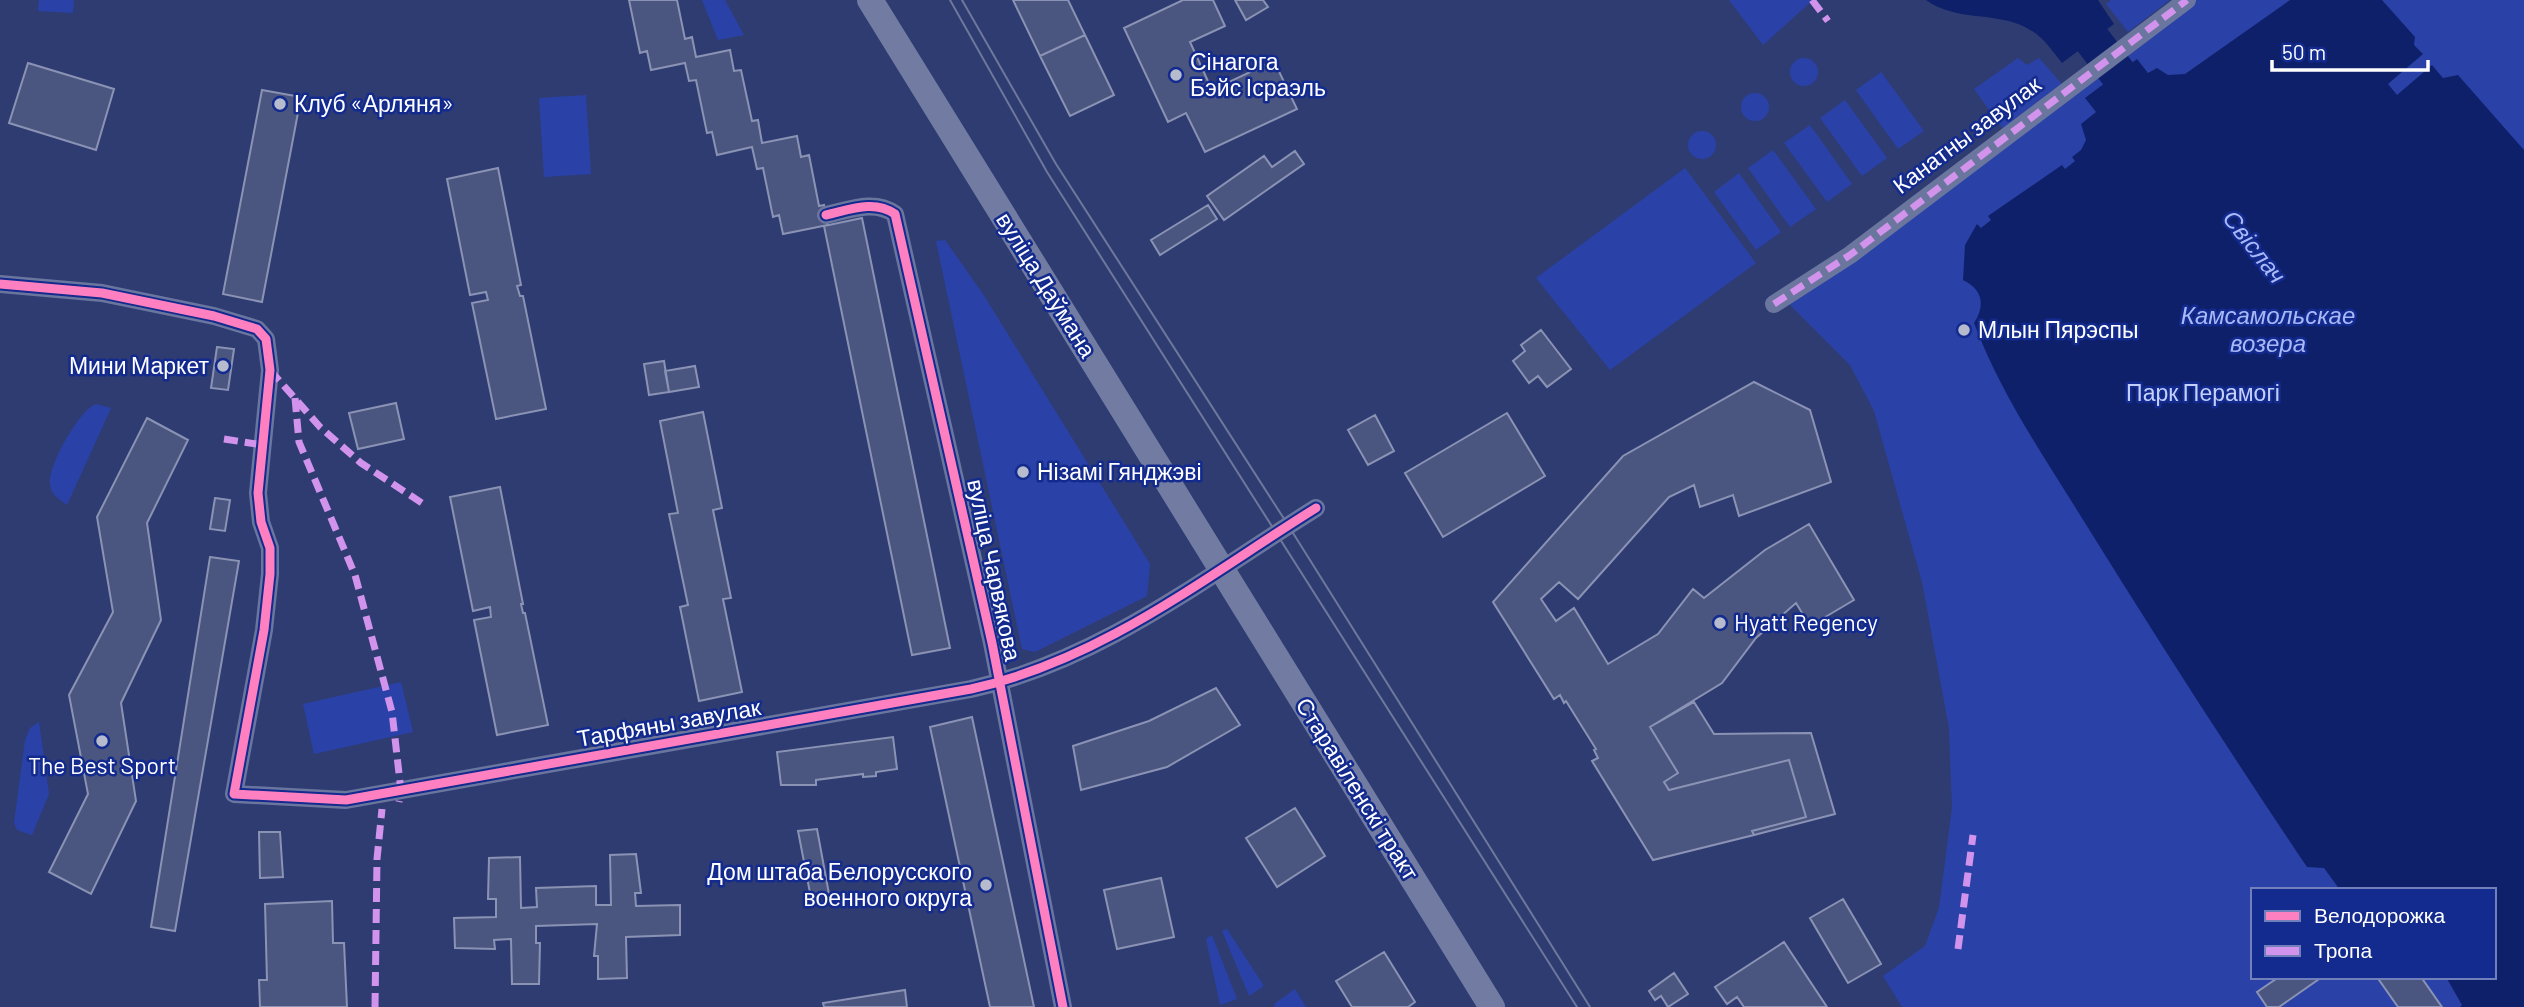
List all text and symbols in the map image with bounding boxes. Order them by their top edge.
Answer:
scale bar [2272,28,2428,72]
text: 50 m [2282,39,2326,64]
place label: Сінагога Бэйс Ісраэль [1190,47,1326,101]
marker: Сінагога Бэйс Ісраэль [1168,67,1184,83]
street label: Канатны завулак [1887,69,2047,199]
place label: Клуб «Арляня» [294,89,454,117]
marker: Клуб «Арляня» [272,96,288,112]
water label: Свіслач [2218,204,2293,288]
street label: вуліца Даўмана [991,207,1103,362]
water label: Камсамольскае возера [2181,300,2355,357]
place label: Млын Пярэспы [1978,315,2138,343]
marker: Млын Пярэспы [1956,322,1972,338]
place label: Мини Маркет [69,351,209,379]
marker: Мини Маркет [215,358,231,374]
park label: Парк Перамогі [2126,378,2280,406]
place label: Нізамі Гянджэві [1037,457,1202,485]
marker: Нізамі Гянджэві [1015,464,1031,480]
street label: вуліца Чарвякова [962,476,1028,663]
place label: Hyatt Regency [1734,608,1878,636]
marker: Hyatt Regency [1712,615,1728,631]
street label: Тарфяны завулак [575,692,764,752]
street label: Старавіленскі тракт [1290,692,1426,885]
marker: The Best Sport [94,733,110,749]
place label: The Best Sport [28,751,176,779]
place label: Дом штаба Белорусского военного округа [707,857,972,911]
marker: Дом штаба Белорусского военного округа [978,877,994,893]
legend [2251,888,2496,979]
text: Велодорожка [2314,902,2445,927]
text: Тропа [2314,937,2372,962]

